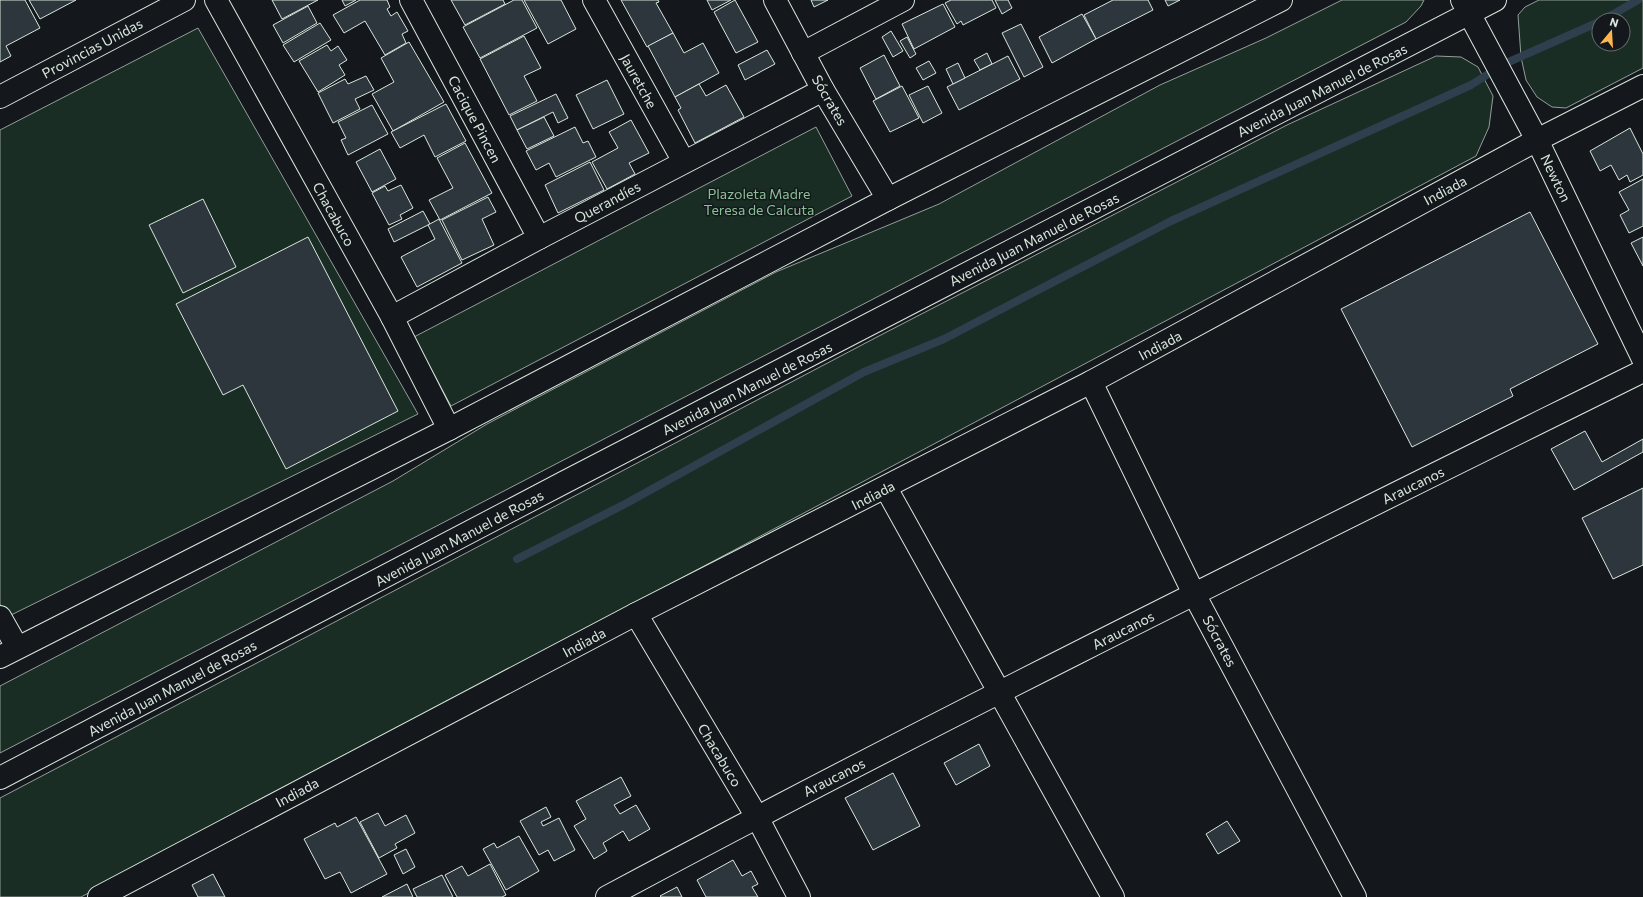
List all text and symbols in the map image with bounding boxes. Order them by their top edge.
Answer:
north arrow [1591,12,1631,52]
street label: Provincias Unidas [39,14,145,82]
text: N [1608,15,1620,29]
street label: Avenida Juan Manuel de Rosas [1234,40,1410,140]
street label: Jauretche [617,51,661,111]
street label: Sócrates [809,72,851,128]
street label: Cacique Pincen [445,73,505,165]
street label: Newton [1537,151,1575,205]
street label: Indiada [1421,172,1469,208]
street label: Querandíes [571,177,643,227]
street label: Chacabuco [309,179,359,249]
park label: Plazoleta Madre Teresa de Calcuta [704,185,814,218]
street label: Avenida Juan Manuel de Rosas [946,189,1122,289]
street label: Indiada [1136,327,1184,363]
street label: Avenida Juan Manuel de Rosas [659,338,835,438]
street label: Araucanos [1379,463,1447,507]
street label: Indiada [848,477,898,513]
street label: Avenida Juan Manuel de Rosas [372,486,546,590]
street label: Araucanos [1089,607,1157,653]
street label: Sócrates [1199,612,1241,670]
street label: Indiada [560,624,608,660]
street label: Avenida Juan Manuel de Rosas [85,636,259,740]
street label: Chacabuco [695,720,745,790]
street label: Araucanos [800,754,868,800]
street label: Indiada [273,774,321,810]

